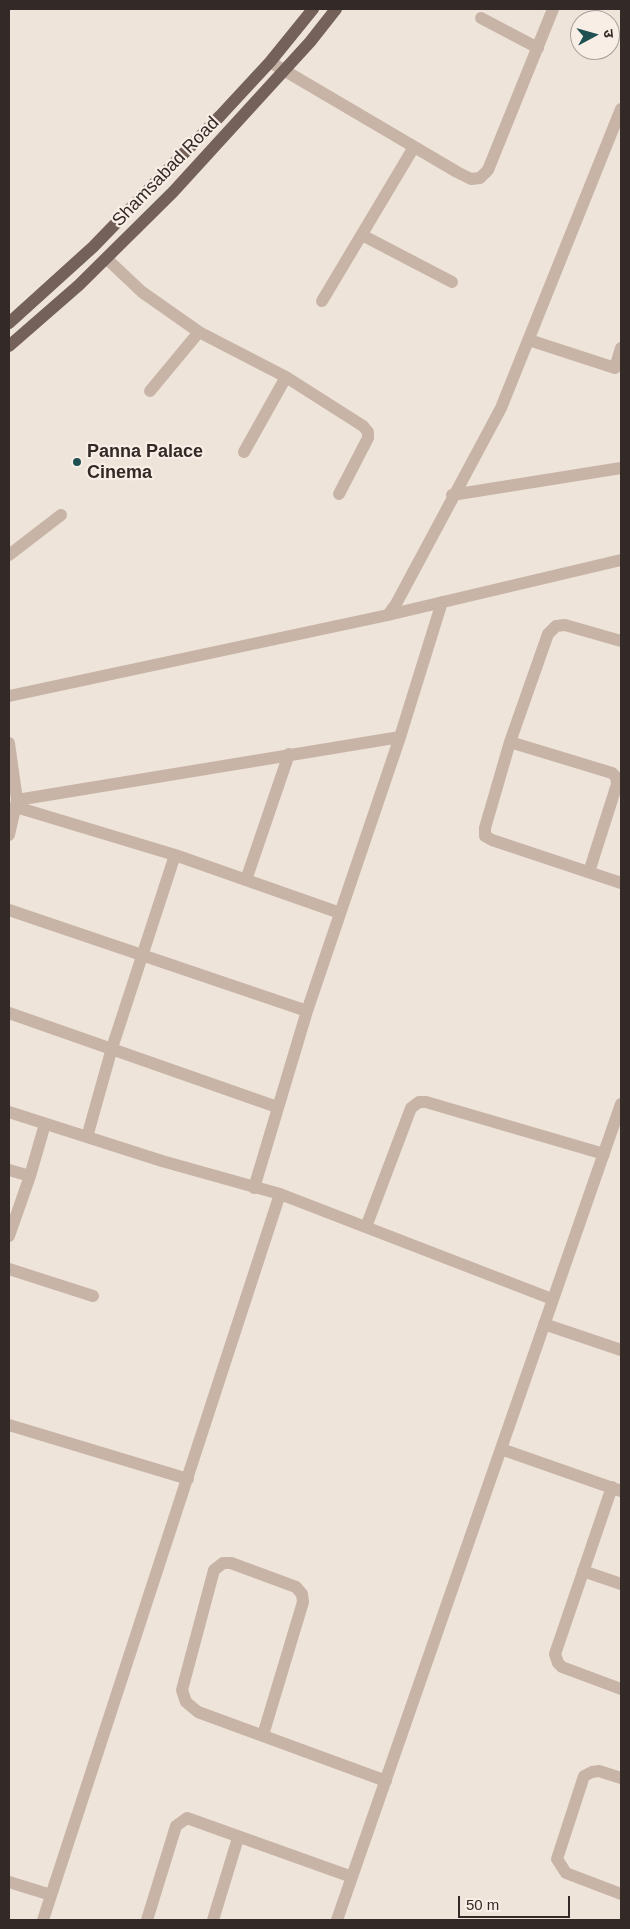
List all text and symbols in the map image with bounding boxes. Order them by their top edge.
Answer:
north arrow [570,10,620,60]
text: उ [601,29,617,38]
street label: Shamsabad Road [108,113,224,231]
place label: Panna Palace Cinema [87,441,203,484]
marker: Panna Palace Cinema [71,456,83,468]
scale bar [460,1886,572,1918]
text: 50 m [466,1896,499,1913]

